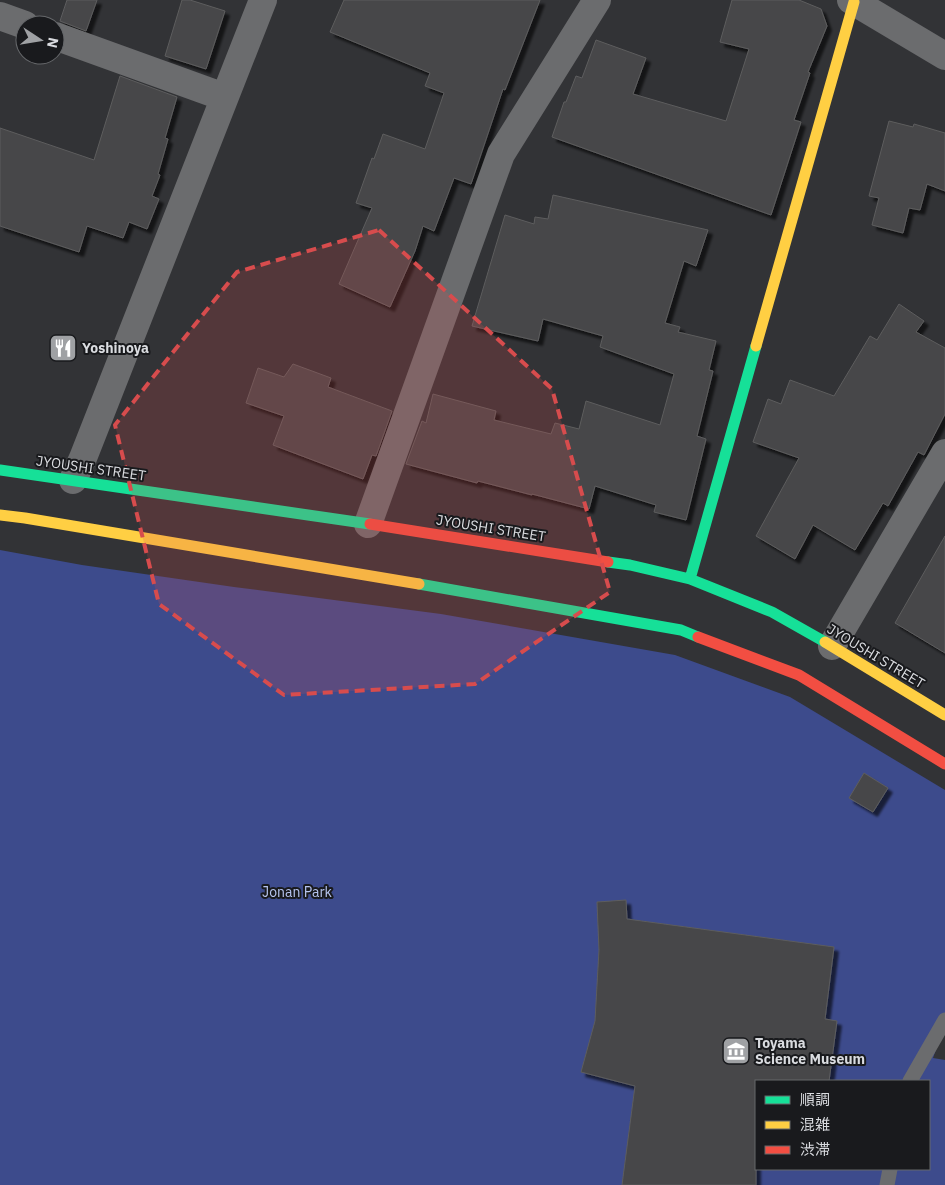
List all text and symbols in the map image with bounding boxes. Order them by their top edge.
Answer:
north arrow [15,15,65,65]
text: N [43,36,63,50]
restaurant icon: Yoshinoya [48,333,78,363]
place label: Yoshinoya [82,339,149,357]
street label: JYOUSHI STREET [35,451,147,485]
street label: JYOUSHI STREET [435,510,547,546]
street label: JYOUSHI STREET [824,620,928,692]
park label: Jonan Park [262,883,333,901]
place label: Toyama Science Museum [755,1034,865,1068]
museum icon: Toyama Science Museum [721,1036,751,1066]
legend [755,1080,930,1170]
text: 順調 [800,1090,830,1109]
text: 混雑 [800,1115,830,1134]
text: 渋滞 [800,1140,830,1159]

